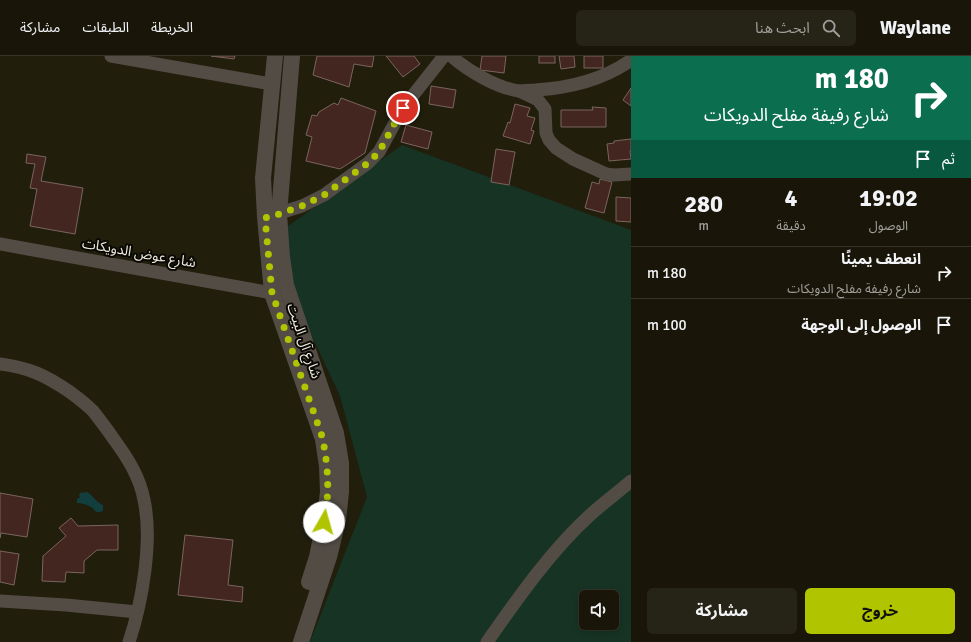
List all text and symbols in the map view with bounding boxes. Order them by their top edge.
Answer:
search box [576,10,856,46]
text: Waylane [880,16,951,40]
icon: search [820,17,842,39]
text: مشاركة [20,19,60,36]
text: الطبقات [82,19,129,36]
text: الخريطة [151,19,193,36]
text: ابحث هنا [755,19,810,37]
text: 180 m [815,62,889,96]
icon: right [903,72,955,124]
pin [386,91,420,125]
icon: arrive [392,97,414,119]
text: شارع رفيفة مفلح الدويكات [704,104,889,126]
icon: arrive [912,148,934,170]
text: ثم [942,150,955,168]
text: 4 [785,183,797,213]
text: 19:02 [859,183,918,213]
text: 280 [684,189,723,219]
text: m [698,218,709,234]
text: دقيقة [776,218,806,234]
text: الوصول [869,218,908,234]
street label: شارع عوض الدويكات [80,235,197,273]
text: انعطف يمينًا [841,250,921,268]
icon: right [933,262,955,284]
text: 180 m [647,264,687,282]
text: شارع رفيفة مفلح الدويكات [787,281,921,297]
street label: شارع آل البيت [281,301,325,382]
icon: arrive [933,314,955,336]
text: 100 m [647,316,687,334]
text: الوصول إلى الوجهة [801,316,921,334]
position arrow [303,501,345,543]
button: مشاركة [647,588,797,634]
button: خروج [805,588,955,634]
map controls [579,590,619,630]
button: sound [579,590,619,630]

